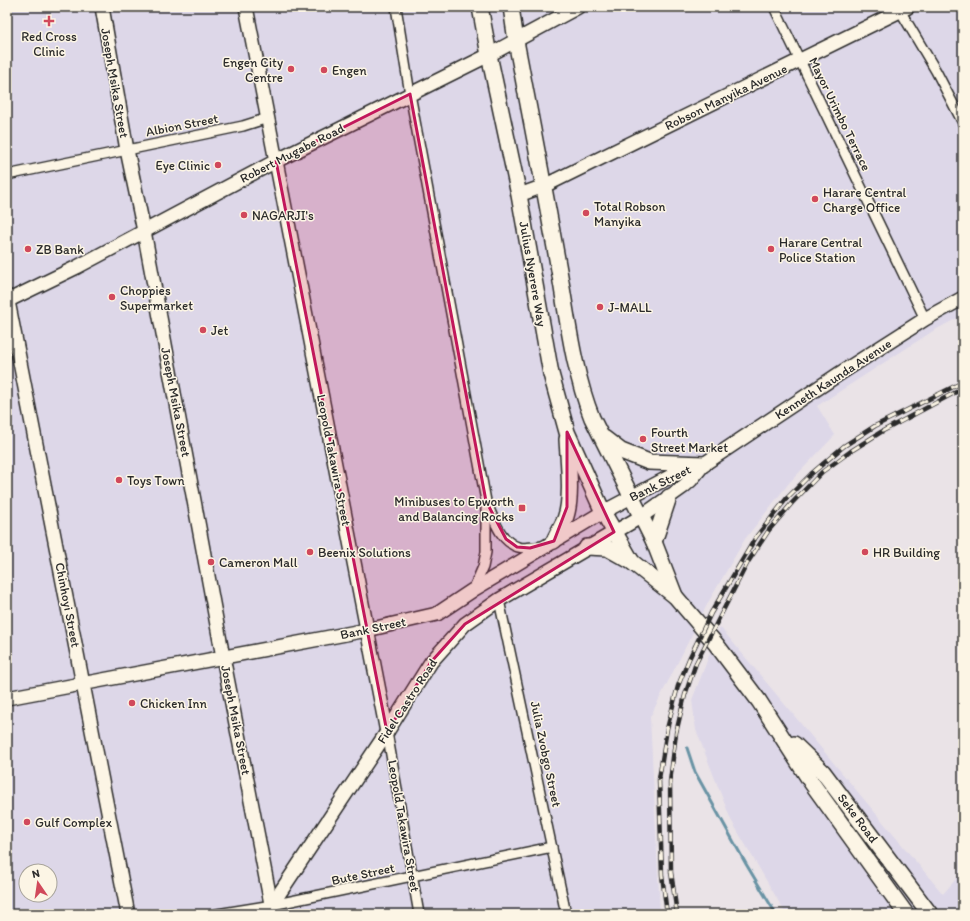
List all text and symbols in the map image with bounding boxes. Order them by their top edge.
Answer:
marker: Red Cross Clinic [43,15,55,27]
street label: Joseph Msika Street [98,27,132,139]
place label: Red Cross Clinic [21,29,77,59]
place label: Engen City Centre [223,55,283,85]
street label: Mayor Urimbo Terrace [806,55,874,173]
street label: Robson Manyika Avenue [662,61,790,133]
place label: Engen [332,63,367,78]
marker: Engen City Centre [286,64,296,74]
marker: Engen [319,65,329,75]
street label: Albion Street [145,111,220,139]
street label: Robert Mugabe Road [237,120,347,186]
place label: Eye Clinic [155,158,210,173]
marker: Eye Clinic [213,160,223,170]
place label: Harare Central Charge Office [823,185,907,215]
marker: Harare Central Charge Office [810,194,820,204]
place label: Total Robson Manyika [594,199,665,229]
place label: NAGARJI's [252,208,314,223]
marker: Total Robson Manyika [581,208,591,218]
marker: NAGARJI's [239,210,249,220]
street label: Julius Nyerere Way [516,220,550,328]
place label: Harare Central Police Station [779,235,863,265]
place label: ZB Bank [36,242,84,257]
marker: ZB Bank [23,244,33,254]
marker: Harare Central Police Station [766,244,776,254]
place label: Choppies Supermarket [120,283,193,313]
marker: Choppies Supermarket [107,292,117,302]
place label: J-MALL [608,300,652,315]
marker: J-MALL [595,302,605,312]
place label: Jet [211,323,229,338]
marker: Jet [198,325,208,335]
street label: Kenneth Kaunda Avenue [772,336,894,422]
street label: Joseph Msika Street [158,346,194,458]
street label: Leopold Takawira Street [314,393,354,527]
place label: Fourth Street Market [651,425,728,455]
marker: Fourth Street Market [638,434,648,444]
street label: Bank Street [627,462,693,504]
place label: Toys Town [127,473,185,488]
marker: Toys Town [114,475,124,485]
place label: Minibuses to Epworth and Balancing Rocks [394,494,514,524]
marker: Minibuses to Epworth and Balancing Rocks [517,503,527,513]
place label: Beenix Solutions [318,545,411,560]
place label: HR Building [873,545,940,560]
marker: Beenix Solutions [305,547,315,557]
marker: HR Building [860,547,870,557]
place label: Cameron Mall [219,555,298,570]
marker: Cameron Mall [206,557,216,567]
street label: Chinhoyi Street [52,561,84,649]
street label: Bank Street [339,614,407,642]
street label: Fidel Castro Road [374,656,440,746]
street label: Joseph Msika Street [218,664,254,776]
place label: Chicken Inn [140,696,208,711]
marker: Chicken Inn [127,698,137,708]
street label: Julia Zvobgo Street [527,700,565,808]
street label: Leopold Takawira Street [385,759,423,893]
street label: Seke Road [835,790,881,846]
place label: Gulf Complex [35,815,112,830]
marker: Gulf Complex [22,817,32,827]
street label: Bute Street [330,860,396,888]
north arrow [18,863,58,903]
text: N [31,867,41,881]

